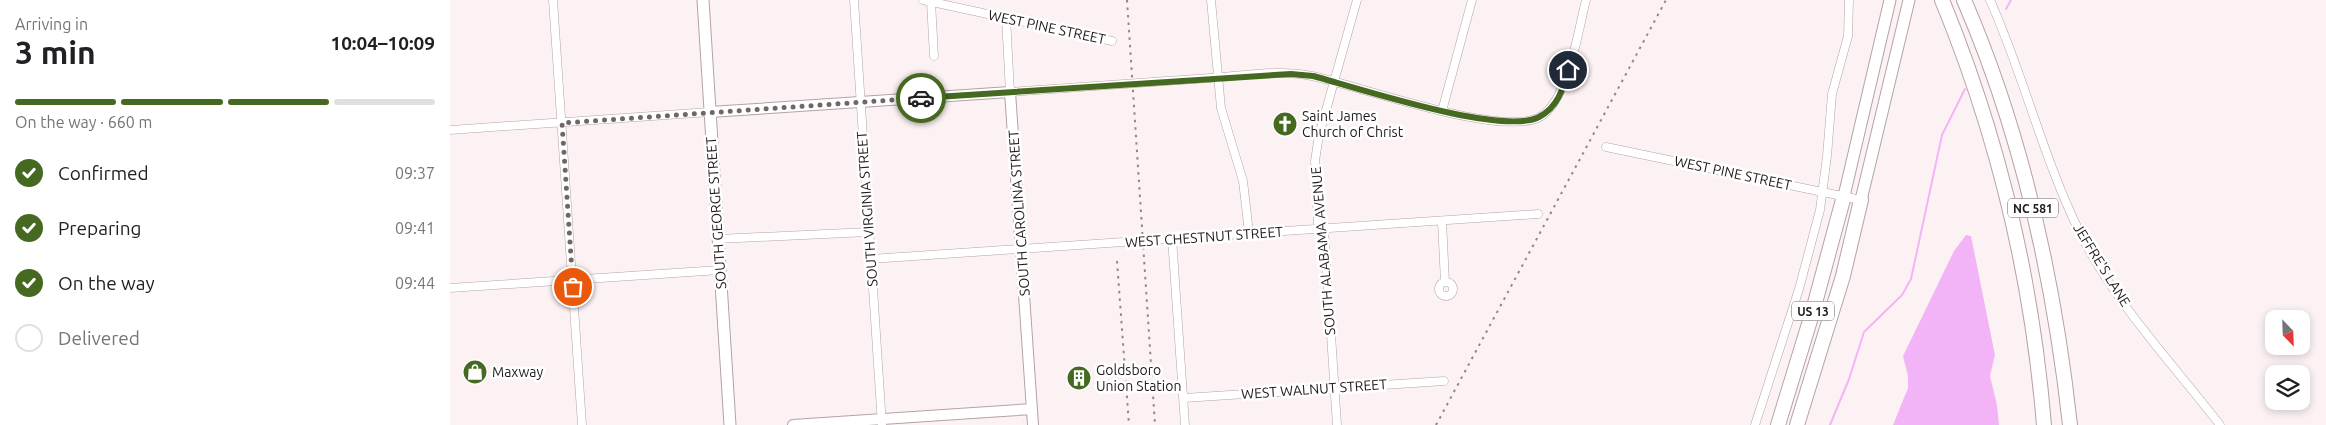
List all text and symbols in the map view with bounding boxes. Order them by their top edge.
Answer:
street label: WEST PINE STREET [987,7,1107,47]
text: Arriving in [15,15,88,33]
text: 10:04–10:09 [330,32,435,54]
text: 3 min [15,34,96,70]
pin [1547,49,1589,91]
icon: home [1554,56,1582,84]
courier [896,73,946,123]
icon: car [907,84,935,112]
place label: Saint James Church of Christ [1302,108,1404,140]
church icon: Saint James Church of Christ [1272,111,1298,137]
text: On the way · 660 m [15,113,152,131]
street label: SOUTH CAROLINA STREET [1005,129,1033,297]
street label: SOUTH VIRGINIA STREET [854,131,880,287]
street label: SOUTH GEORGE STREET [703,136,729,290]
street label: WEST PINE STREET [1673,153,1793,193]
icon: check [15,159,43,187]
text: Confirmed [58,162,149,184]
text: 09:37 [395,164,435,182]
street label: SOUTH ALABAMA AVENUE [1308,166,1338,336]
road number: NC 581 [2008,198,2058,218]
icon: check [15,214,43,242]
text: Preparing [58,217,142,239]
text: 09:41 [395,219,435,237]
street label: JEFFRE'S LANE [2070,221,2134,309]
street label: WEST CHESTNUT STREET [1125,223,1284,250]
pin [552,266,594,308]
icon: check [15,269,43,297]
text: On the way [58,272,155,294]
icon: bag [559,273,587,301]
text: 09:44 [395,274,435,292]
road number: US 13 [1792,302,1834,321]
north arrow [2265,310,2310,355]
map controls [2265,310,2310,410]
text: Delivered [58,327,140,349]
shop icon: Maxway [462,359,488,385]
place label: Goldsboro Union Station [1096,362,1181,394]
place label: Maxway [492,364,543,380]
building icon: Goldsboro Union Station [1066,365,1092,391]
button: layers [2265,365,2310,410]
street label: WEST WALNUT STREET [1241,376,1388,402]

